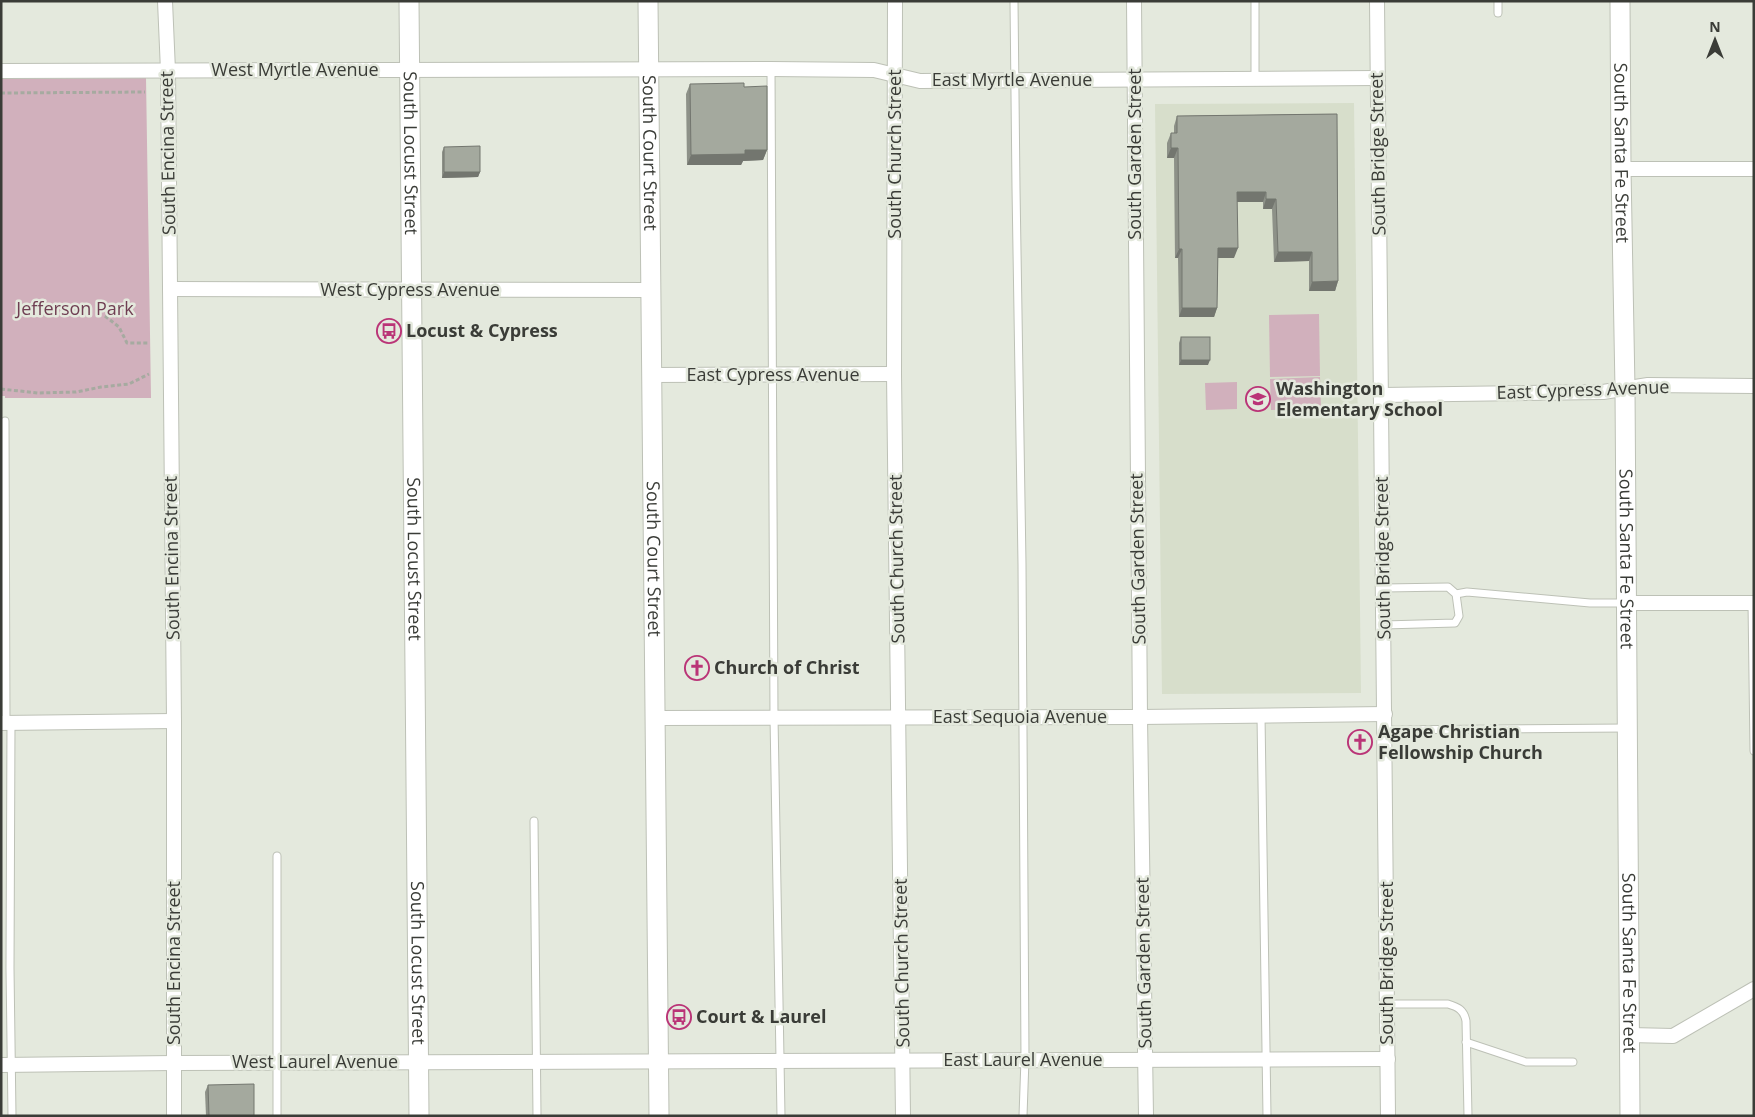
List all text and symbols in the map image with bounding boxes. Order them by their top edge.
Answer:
north arrow [1690,15,1740,65]
text: N [1709,17,1721,36]
street label: West Myrtle Avenue [211,57,379,81]
street label: South Santa Fe Street [1609,63,1635,243]
street label: East Myrtle Avenue [932,67,1092,91]
street label: South Garden Street [1122,68,1146,240]
street label: South Church Street [882,69,906,239]
street label: South Encina Street [154,71,180,235]
street label: South Locust Street [399,71,424,235]
street label: South Bridge Street [1364,72,1390,236]
street label: South Court Street [638,75,663,231]
street label: West Cypress Avenue [320,277,500,301]
park label: Jefferson Park [14,296,134,320]
bus stop icon: Locust & Cypress [376,318,402,344]
place label: Locust & Cypress [406,318,558,342]
street label: East Cypress Avenue [686,362,860,386]
street label: East Cypress Avenue [1496,374,1670,404]
place label: Washington Elementary School [1276,376,1443,421]
school or university icon: Washington Elementary School [1245,386,1271,412]
street label: South Santa Fe Street [1615,469,1640,649]
street label: South Garden Street [1124,473,1150,645]
street label: South Church Street [883,474,909,644]
street label: South Encina Street [158,476,184,640]
street label: South Bridge Street [1369,476,1395,640]
street label: South Locust Street [402,477,428,641]
street label: South Court Street [642,481,667,637]
church icon: Church of Christ [684,655,710,681]
place label: Church of Christ [714,655,860,679]
street label: East Sequoia Avenue [933,704,1107,728]
place label: Agape Christian Fellowship Church [1378,719,1543,764]
church icon: Agape Christian Fellowship Church [1347,729,1373,755]
street label: South Santa Fe Street [1617,873,1643,1053]
street label: South Garden Street [1130,877,1156,1049]
street label: South Church Street [888,878,914,1048]
street label: South Encina Street [161,881,185,1045]
street label: South Locust Street [406,881,431,1045]
street label: South Bridge Street [1374,881,1398,1045]
bus stop icon: Court & Laurel [666,1004,692,1030]
place label: Court & Laurel [696,1004,826,1028]
street label: East Laurel Avenue [943,1047,1103,1071]
street label: West Laurel Avenue [232,1049,398,1073]

